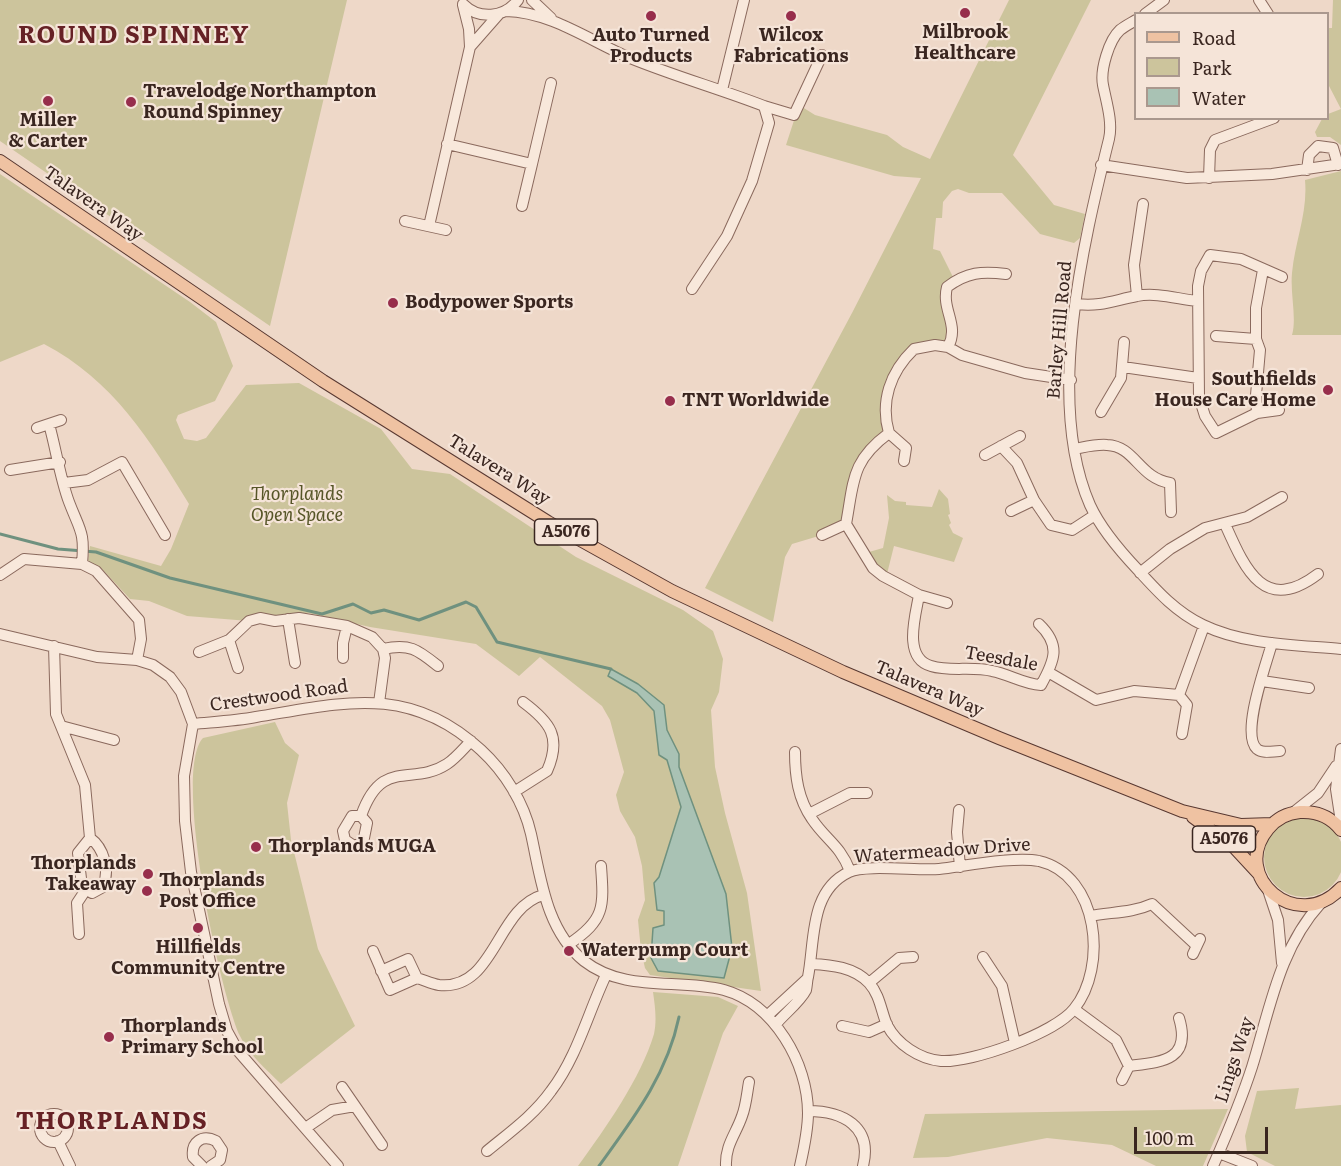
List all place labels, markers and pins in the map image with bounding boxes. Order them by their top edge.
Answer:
marker: Milbrook Healthcare [958,6,972,20]
marker: Auto Turned Products [644,9,658,23]
marker: Wilcox Fabrications [784,9,798,23]
place label: Milbrook Healthcare [914,22,1016,64]
place label: Auto Turned Products [592,25,710,68]
place label: Wilcox Fabrications [733,25,849,68]
place label: Travelodge Northampton Round Spinney [143,81,376,124]
marker: Miller & Carter [41,94,55,108]
marker: Travelodge Northampton Round Spinney [124,95,138,109]
place label: Miller & Carter [9,110,87,152]
place label: Bodypower Sports [405,292,573,314]
marker: Bodypower Sports [386,296,400,310]
place label: Southfields House Care Home [1155,369,1316,412]
marker: Southfields House Care Home [1321,383,1335,397]
place label: TNT Worldwide [682,390,829,412]
marker: TNT Worldwide [663,394,677,408]
place label: Thorplands MUGA [268,836,436,858]
marker: Thorplands MUGA [249,840,263,854]
place label: Thorplands Takeaway [31,853,136,896]
marker: Thorplands Takeaway [141,867,155,881]
place label: Thorplands Post Office [159,870,264,912]
marker: Thorplands Post Office [140,884,154,898]
marker: Hillfields Community Centre [191,921,205,935]
place label: Hillfields Community Centre [111,937,285,980]
place label: Waterpump Court [581,940,748,962]
marker: Waterpump Court [562,944,576,958]
place label: Thorplands Primary School [121,1016,264,1058]
marker: Thorplands Primary School [102,1030,116,1044]

